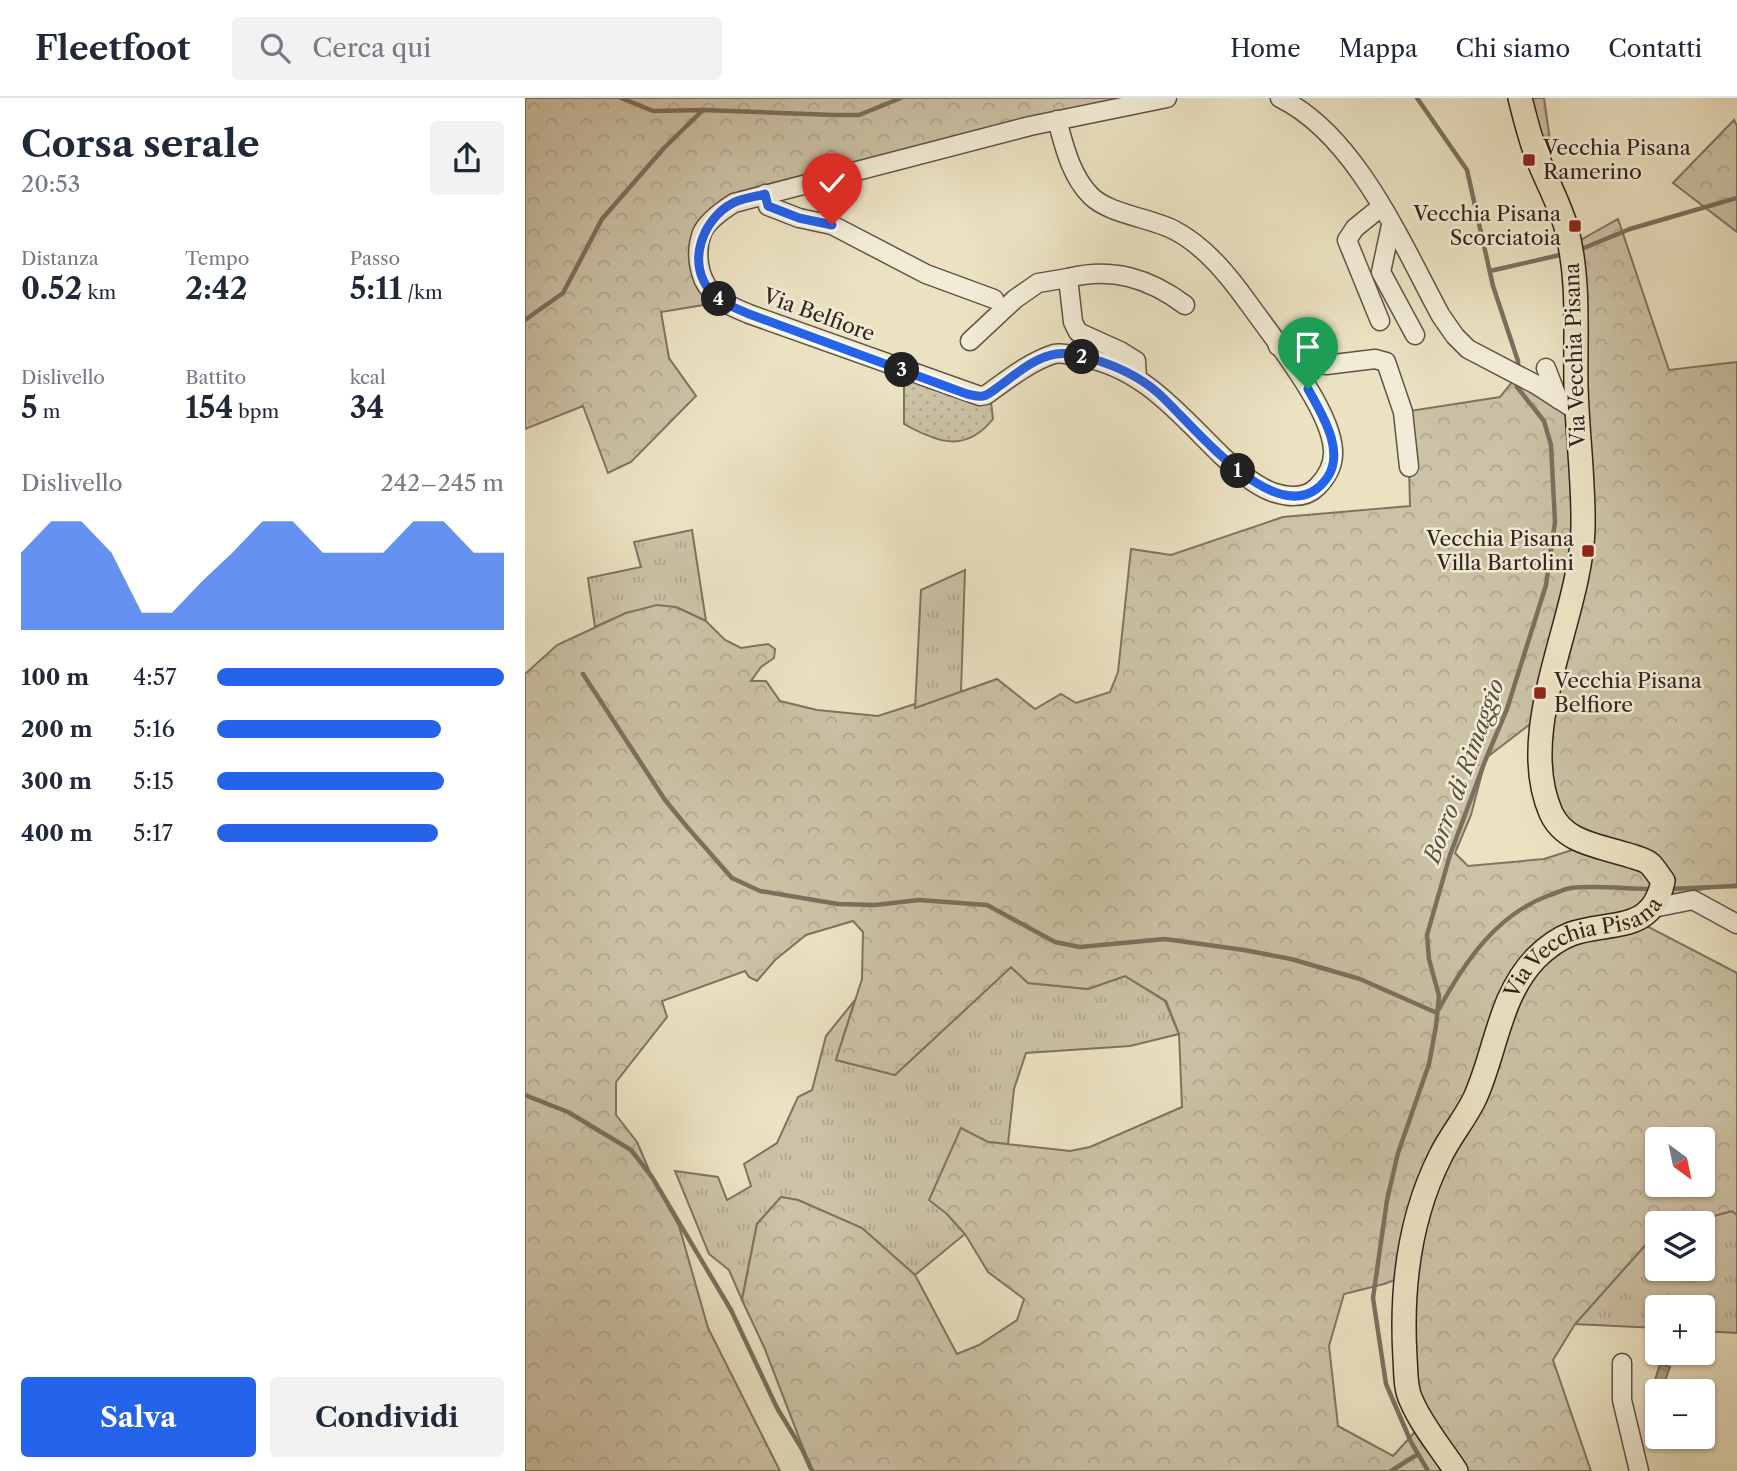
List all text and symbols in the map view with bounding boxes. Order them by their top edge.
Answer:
search box [232,17,722,80]
text: Fleetfoot [35,28,190,69]
icon: search [256,29,294,67]
text: Cerca qui [312,32,431,64]
text: Home [1230,34,1301,63]
text: Mappa [1339,34,1418,63]
text: Chi siamo [1456,34,1570,63]
text: Contatti [1608,34,1702,63]
text: Corsa serale [21,120,260,167]
button: share [430,121,504,195]
place label: Vecchia Pisana Ramerino [1542,135,1692,184]
marker: Vecchia Pisana Ramerino [1521,152,1537,168]
pin [802,153,862,225]
icon: check [813,164,851,202]
text: 20:53 [21,170,80,198]
place label: Vecchia Pisana Scorciatoia [1412,201,1562,250]
marker: Vecchia Pisana Scorciatoia [1567,218,1583,234]
text: Distanza [21,247,99,270]
text: Tempo [185,247,249,270]
text: Passo [350,247,400,270]
street label: Via Vecchia Pisana [1559,261,1590,449]
text: 0.52 [21,270,82,307]
text: 2:42 [185,270,247,307]
text: 5:11 [350,270,402,307]
text: km [82,281,116,304]
text: /km [402,281,443,304]
pin: 4 [701,282,737,316]
street label: Via Belfiore [759,282,878,346]
text: 4 [713,287,724,310]
pin [1278,317,1338,389]
icon: arrive [1289,328,1327,366]
pin: 2 [1065,340,1099,374]
text: 2 [1076,345,1087,368]
pin: 3 [885,352,919,388]
text: 3 [896,358,907,381]
text: Dislivello [21,366,105,389]
text: Battito [185,366,246,389]
text: kcal [350,366,386,389]
text: 5 [21,389,38,426]
text: 154 [185,389,233,426]
text: 34 [350,389,384,426]
text: m [38,400,60,423]
text: bpm [233,400,279,423]
pin: 1 [1221,454,1255,488]
text: 1 [1233,459,1242,482]
text: Dislivello [21,469,123,497]
text: 242–245 m [381,469,504,497]
place label: Vecchia Pisana Villa Bartolini [1425,526,1575,575]
marker: Vecchia Pisana Villa Bartolini [1580,543,1596,559]
text: 100 m [21,663,89,691]
text: 4:57 [133,663,177,691]
place label: Vecchia Pisana Belfiore [1553,668,1703,717]
water label: Borro di Rimaggio [1417,675,1510,869]
marker: Vecchia Pisana Belfiore [1532,685,1548,701]
text: 200 m [21,715,93,743]
text: 5:16 [133,715,175,743]
text: 300 m [21,767,92,795]
text: 5:15 [133,767,174,795]
text: 400 m [21,819,93,847]
text: 5:17 [133,819,173,847]
street label: Via Vecchia Pisana [1498,892,1668,1003]
north arrow [1645,1127,1715,1197]
map controls [1645,1127,1715,1449]
button: layers [1645,1211,1715,1281]
button: + [1645,1295,1715,1365]
button: Salva [21,1377,256,1457]
button: Condividi [270,1377,504,1457]
button: − [1645,1379,1715,1449]

